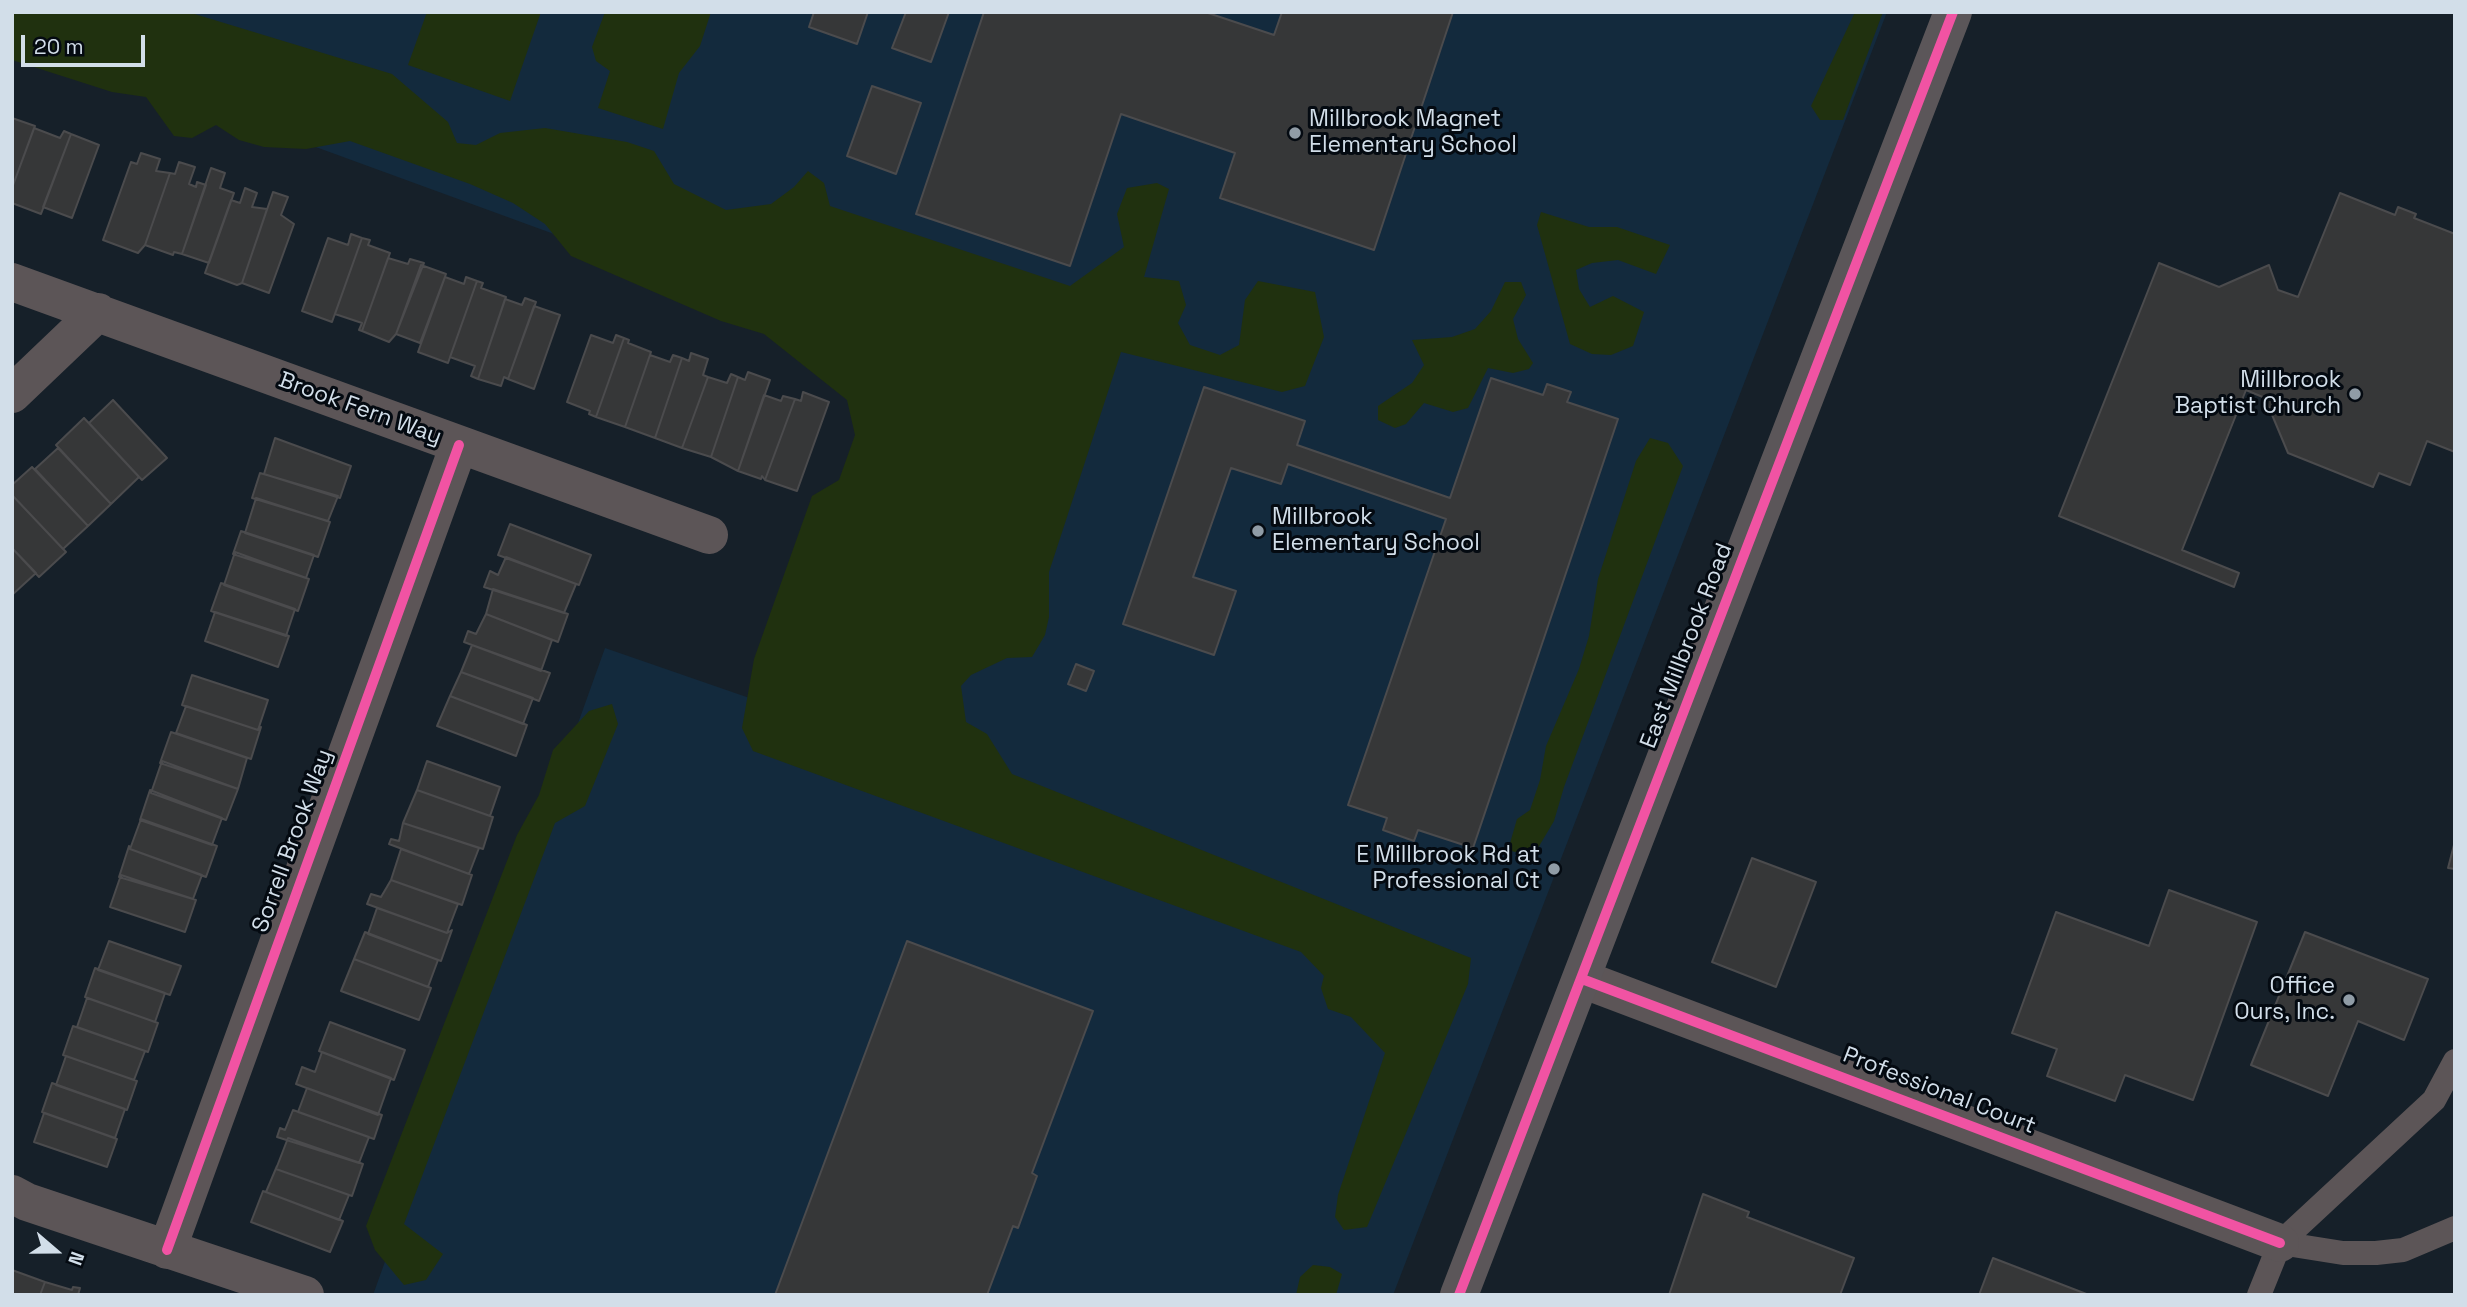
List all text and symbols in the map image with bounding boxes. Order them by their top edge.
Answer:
scale bar [24,21,149,65]
text: 20 m [34,33,84,60]
place label: Millbrook Magnet Elementary School [1309,106,1517,160]
marker: Millbrook Magnet Elementary School [1287,125,1303,141]
street label: Brook Fern Way [275,367,445,451]
place label: Millbrook Baptist Church [2175,367,2341,421]
marker: Millbrook Baptist Church [2347,386,2363,402]
place label: Millbrook Elementary School [1272,504,1480,558]
marker: Millbrook Elementary School [1250,523,1266,539]
street label: East Millbrook Road [1635,540,1739,752]
street label: Sorrell Brook Way [247,746,339,936]
place label: E Millbrook Rd at Professional Ct [1356,842,1540,896]
marker: E Millbrook Rd at Professional Ct [1546,861,1562,877]
place label: Office Ours, Inc. [2234,973,2335,1027]
marker: Office Ours, Inc. [2341,992,2357,1008]
street label: Professional Court [1839,1042,2039,1140]
north arrow [21,1216,91,1286]
text: N [62,1248,90,1269]

